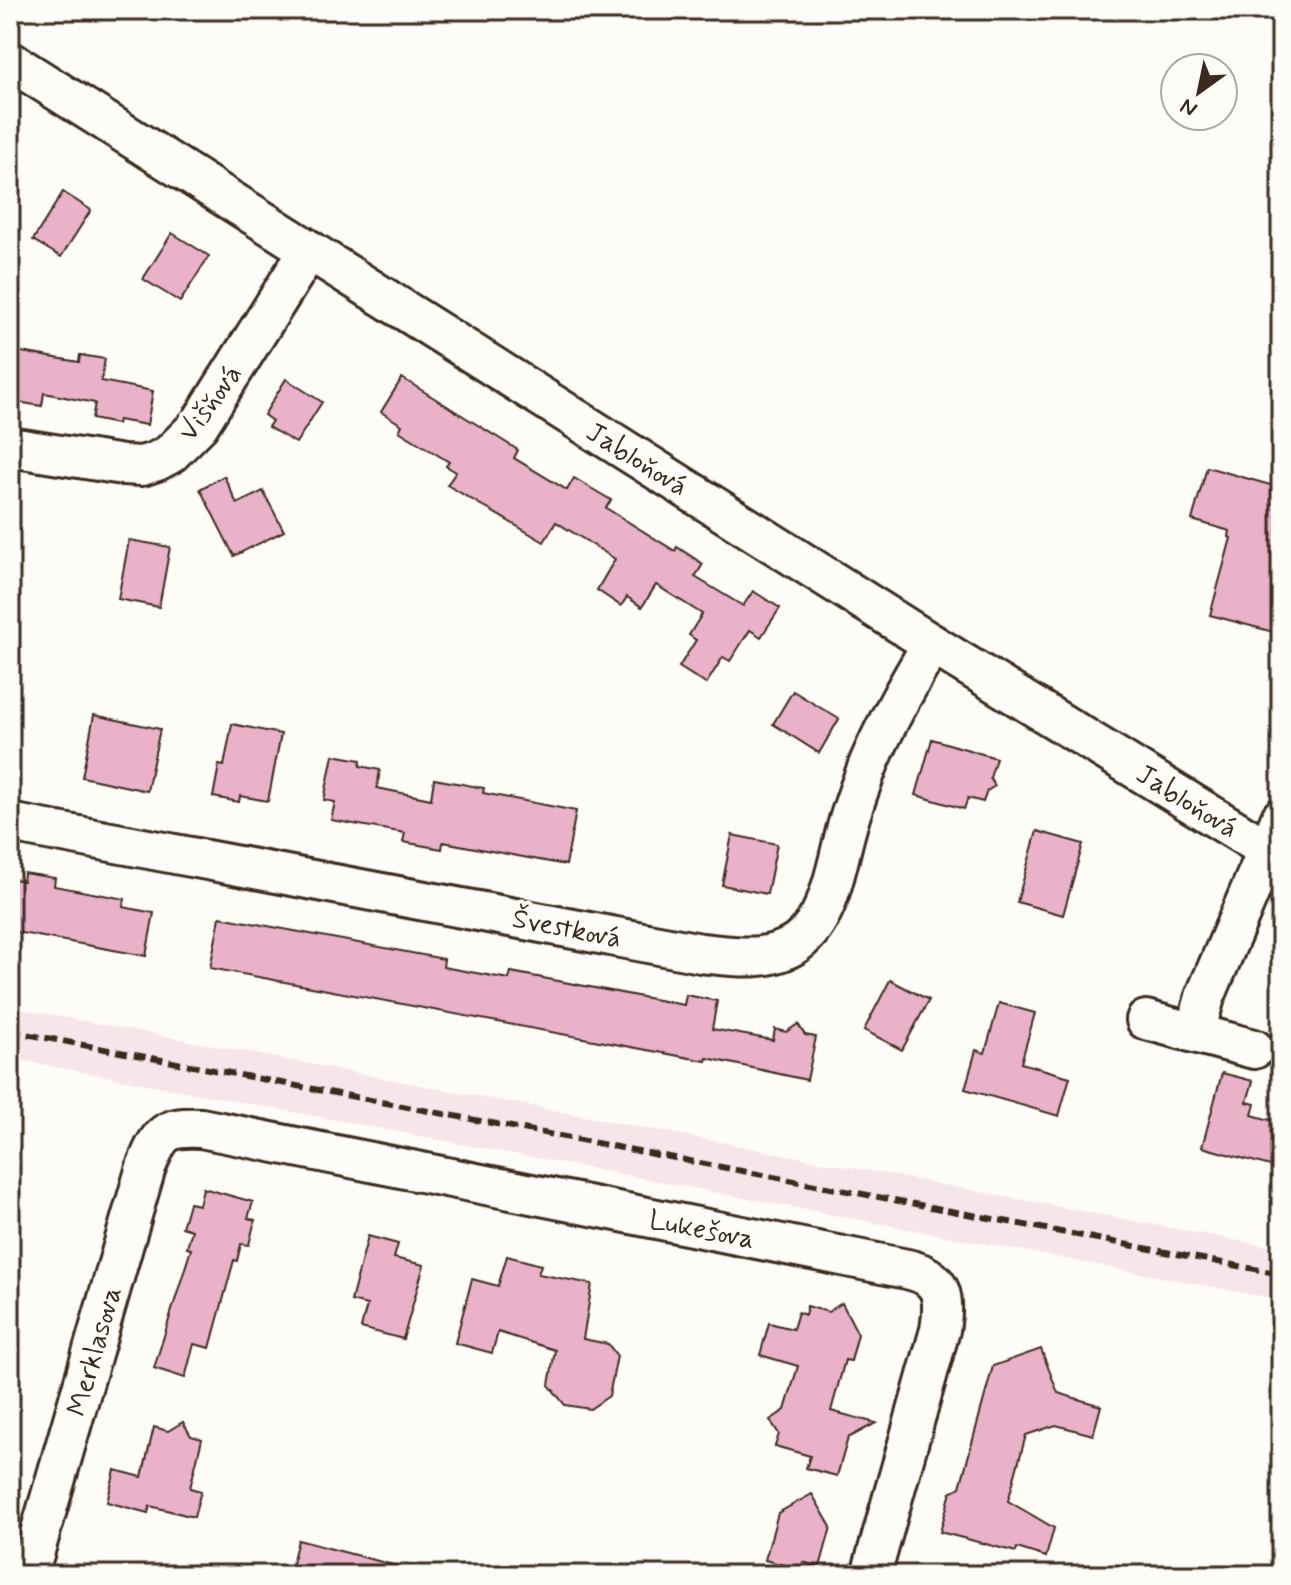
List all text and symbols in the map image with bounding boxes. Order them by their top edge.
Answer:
north arrow [1159,52,1239,132]
text: N [1175,91,1203,123]
street label: Višňová [171,358,251,449]
street label: Jabloňová [579,414,695,506]
street label: Jabloňová [1129,756,1245,848]
street label: Švestková [509,901,624,958]
street label: Lukešova [646,1202,757,1259]
street label: Merklasova [59,1283,132,1421]

